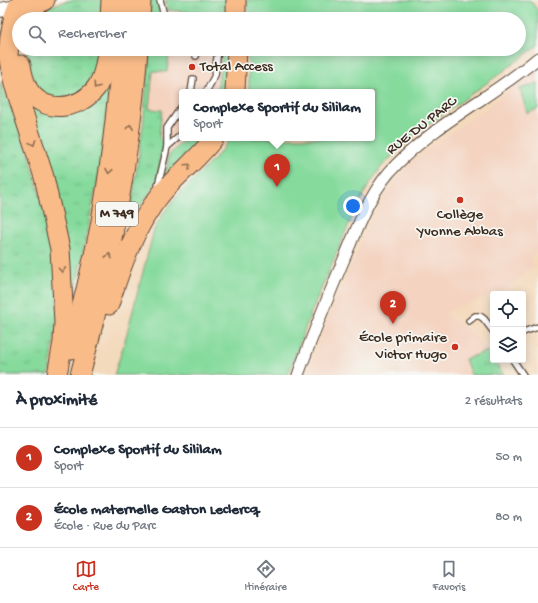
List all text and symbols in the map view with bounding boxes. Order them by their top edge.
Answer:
search box [12,12,526,56]
icon: search [26,23,48,45]
text: Rechercher [58,25,126,43]
place label: Total Access [199,58,273,76]
marker: Total Access [187,62,197,72]
one-way arrow [94,82,101,89]
popup [179,89,375,141]
street label: RUE DU PARC [383,92,462,159]
text: Complexe Sportif du Sililam [193,99,361,117]
text: Sport [193,117,222,132]
one-way arrow [125,124,134,130]
one-way arrow [28,140,36,147]
pin: 1 [264,154,290,187]
one-way arrow [183,164,191,171]
one-way arrow [105,168,114,174]
marker: Collège Yvonne Abbas [455,195,465,205]
your location [343,196,363,216]
road number: M 749 [96,202,138,226]
place label: Collège Yvonne Abbas [415,206,503,241]
one-way arrow [105,252,113,259]
one-way arrow [57,267,66,273]
pin: 2 [380,291,406,324]
map controls [490,291,526,363]
button: locate [490,291,526,327]
button: layers [490,327,526,363]
place label: École primaire Victor Hugo [359,329,447,364]
marker: École primaire Victor Hugo [450,342,460,352]
text: À proximité [16,391,97,411]
text: 2 résultats [465,394,522,409]
text: Complexe Sportif du Sililam [54,441,222,459]
text: 1 [26,450,32,465]
text: 50 m [495,450,522,465]
text: Sport [54,459,83,474]
text: École maternelle Gaston Leclercq [54,501,258,519]
text: 2 [26,510,32,525]
text: 80 m [495,510,522,525]
text: École · Rue du Parc [54,519,156,534]
tab: Carte [73,558,99,594]
tab: Itinéraire [245,558,287,594]
tab: Favoris [433,558,465,594]

